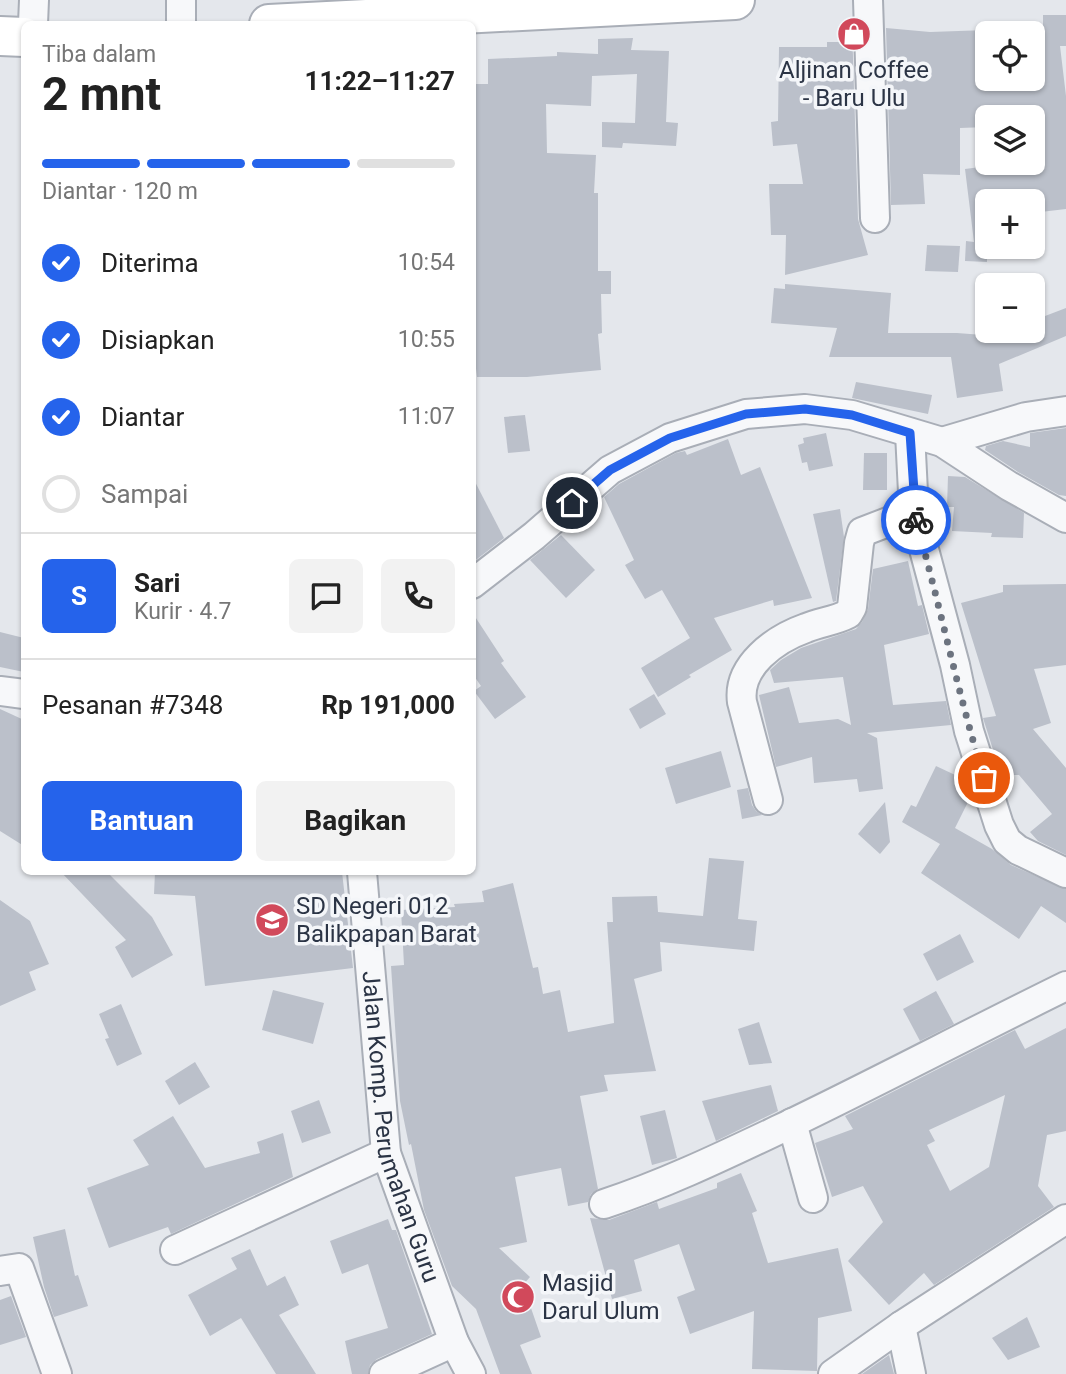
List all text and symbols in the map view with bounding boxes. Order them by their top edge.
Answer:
shop icon: Aljinan Coffee - Baru Ulu [835,15,873,53]
map controls [975,21,1045,343]
button: locate [975,21,1045,91]
text: Tiba dalam [42,41,156,68]
place label: Aljinan Coffee - Baru Ulu [779,56,929,112]
text: 11:22–11:27 [305,66,455,96]
text: 2 mnt [42,67,161,121]
button: layers [975,105,1045,175]
text: Diantar · 120 m [42,178,198,205]
button: + [975,189,1045,259]
icon: check [42,244,80,282]
text: Diterima [101,248,199,278]
text: 10:54 [398,249,455,276]
button: − [975,273,1045,343]
icon: check [42,321,80,359]
text: Disiapkan [101,325,215,355]
text: 10:55 [398,326,455,353]
icon: check [42,398,80,436]
text: Diantar [101,402,184,432]
text: 11:07 [398,403,455,430]
pin [542,473,602,533]
text: Sampai [101,479,188,509]
icon: home [553,484,591,522]
courier [881,485,951,555]
icon: bike [897,501,935,539]
button: chat [289,559,363,633]
button: phone [381,559,455,633]
text: Sari [134,568,180,598]
text: S [71,581,87,611]
text: Kurir · 4.7 [134,598,231,625]
text: Pesanan #7348 [42,690,223,720]
text: Rp 191,000 [321,690,455,720]
pin [954,748,1014,808]
icon: bag [965,759,1003,797]
button: Bantuan [42,781,242,861]
button: Bagikan [256,781,455,861]
place label: SD Negeri 012 Balikpapan Barat [296,892,477,948]
school or university icon: SD Negeri 012 Balikpapan Barat [253,901,291,939]
street label: Jalan Komp. Perumahan Guru [357,970,445,1286]
place label: Masjid Darul Ulum [542,1269,660,1325]
mosque icon: Masjid Darul Ulum [499,1278,537,1316]

